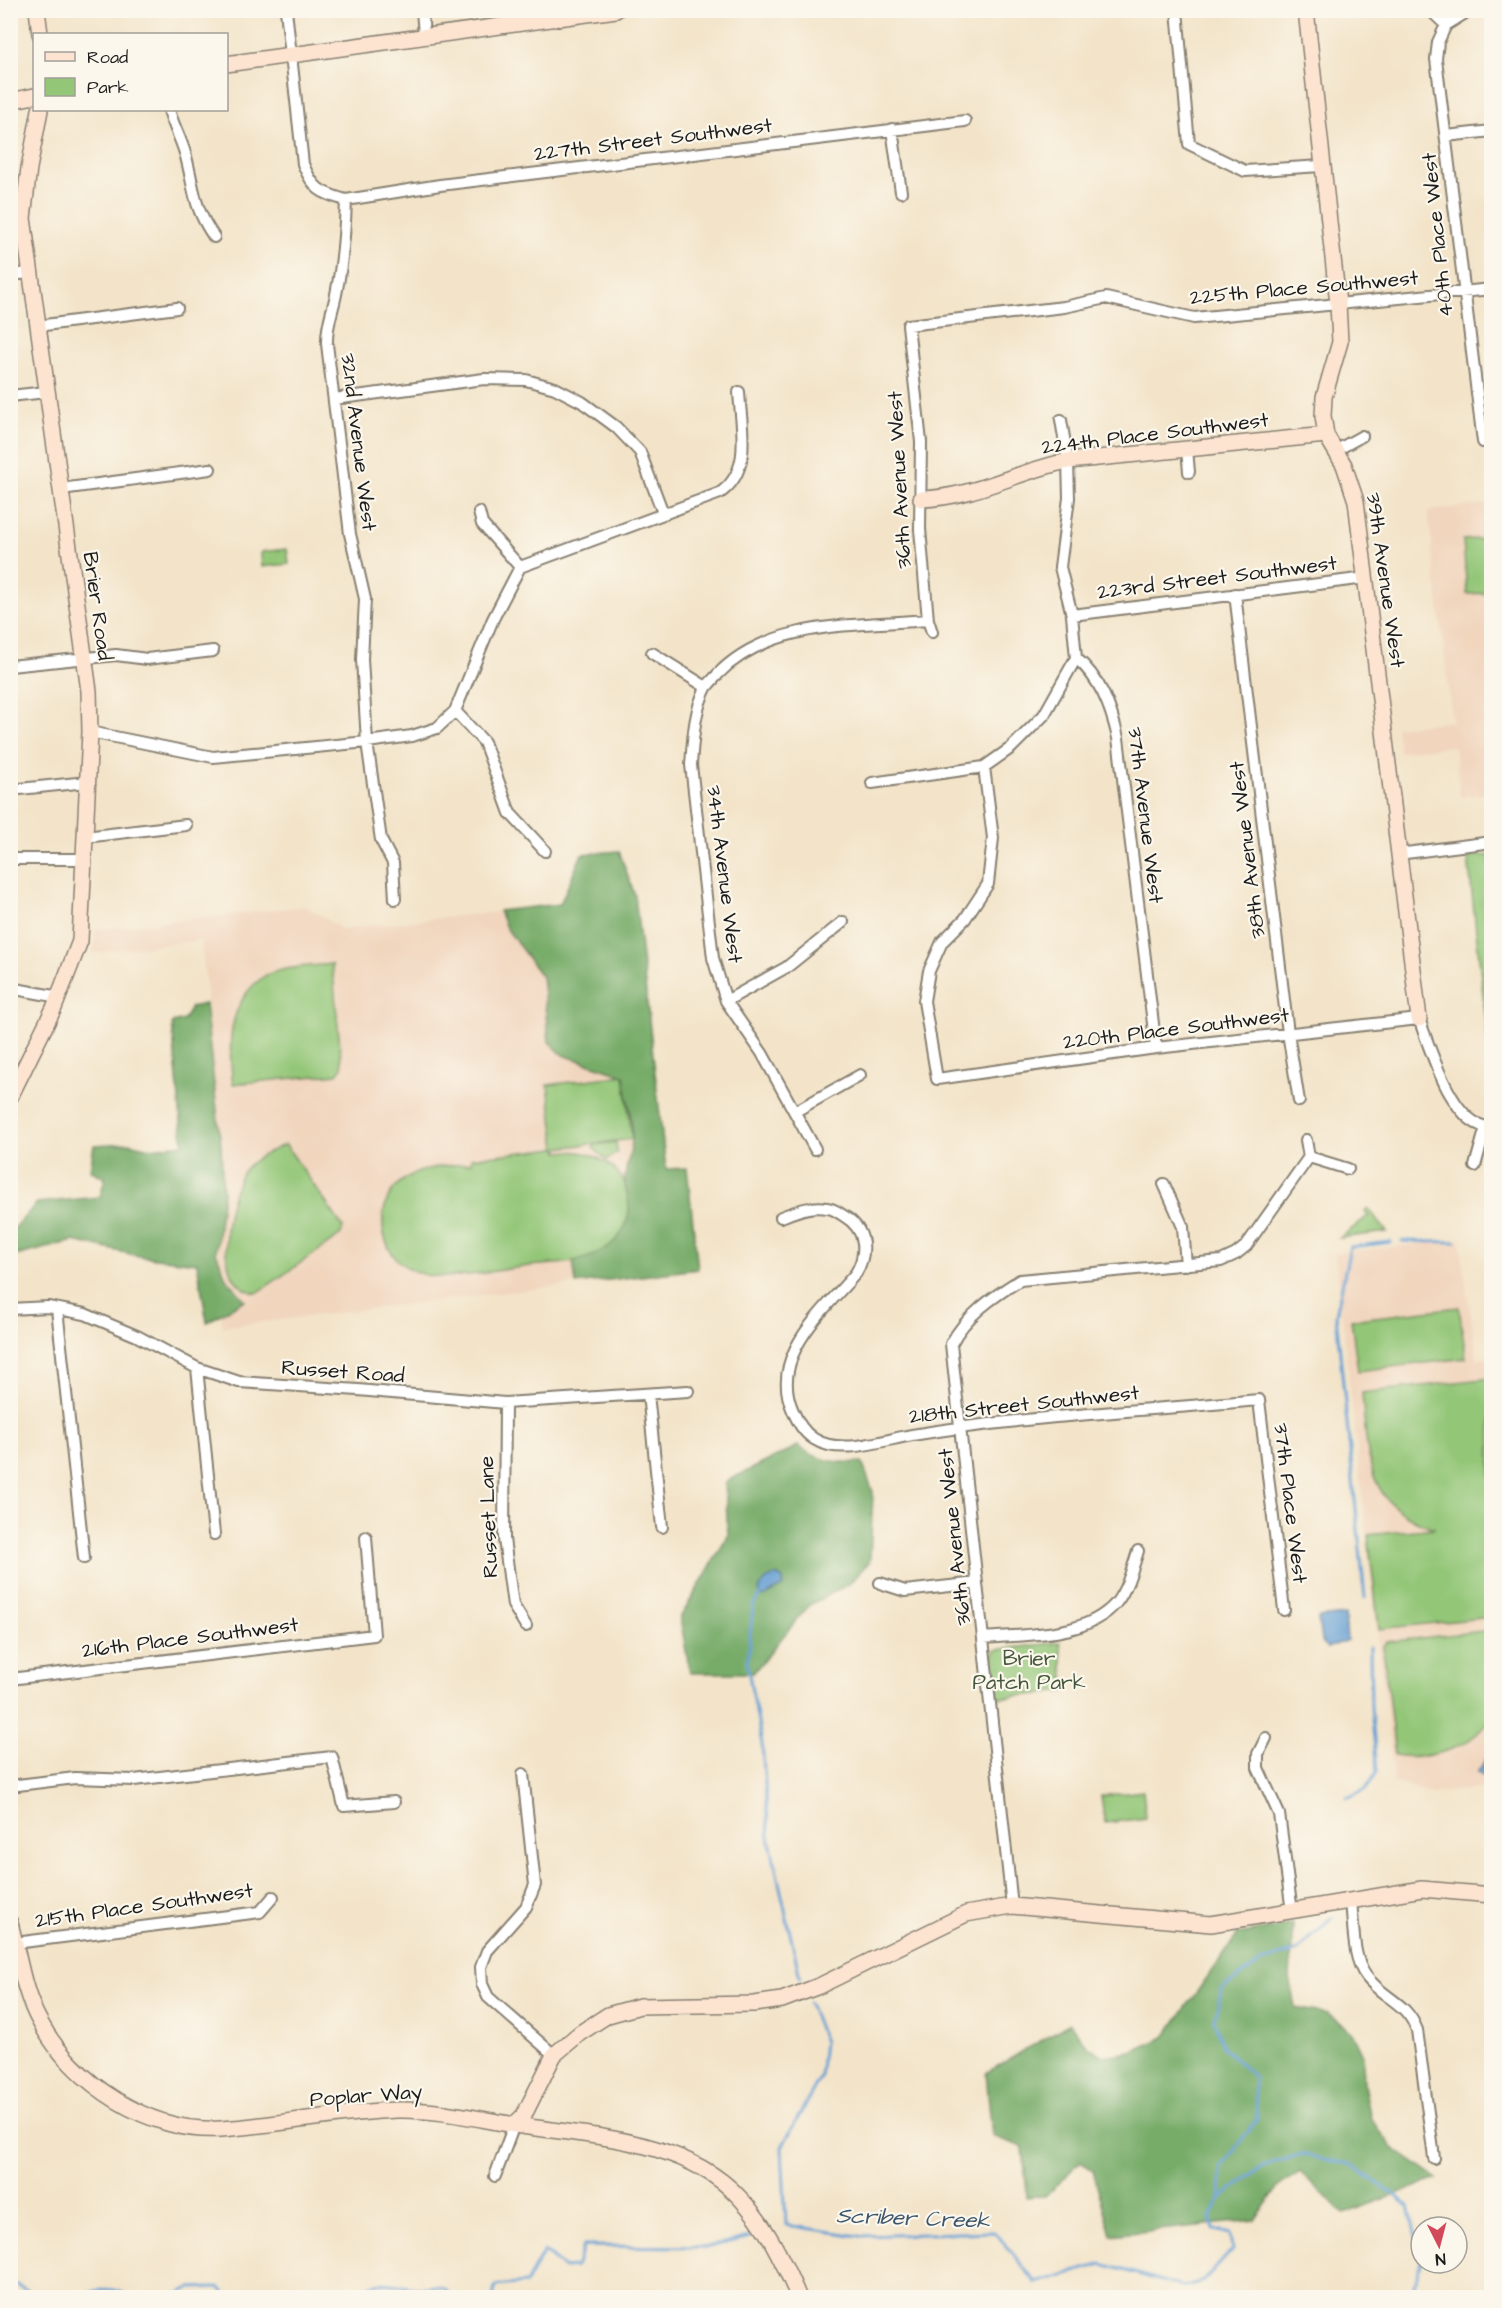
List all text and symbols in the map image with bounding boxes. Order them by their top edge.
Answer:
legend [33,33,228,111]
text: Road [87,45,128,70]
text: Park [87,75,129,100]
street label: 227th Street Southwest [532,110,774,168]
street label: 40th Place West [1414,151,1461,319]
street label: 225th Place Southwest [1189,263,1420,312]
street label: 32nd Avenue West [333,351,384,533]
street label: 36th Avenue West [880,390,919,570]
street label: 224th Place Southwest [1040,405,1271,462]
street label: 39th Avenue West [1359,491,1412,670]
street label: 223rd Street Southwest [1096,548,1339,607]
street label: Brier Road [76,550,120,662]
street label: 37th Avenue West [1120,725,1171,906]
street label: 38th Avenue West [1222,759,1273,940]
street label: 34th Avenue West [699,783,750,965]
street label: 220th Place Southwest [1062,1000,1291,1057]
street label: Russet Road [280,1353,406,1390]
street label: 218th Street Southwest [908,1378,1141,1431]
street label: 37th Place West [1266,1421,1315,1585]
street label: 36th Avenue West [931,1446,978,1627]
street label: Russet Lane [472,1455,505,1578]
street label: 216th Place Southwest [80,1610,300,1665]
park label: Brier Patch Park [972,1644,1086,1697]
street label: 215th Place Southwest [33,1876,255,1935]
street label: Poplar Way [309,2077,424,2116]
water label: Scriber Creek [836,2200,991,2237]
north arrow [1409,2215,1469,2275]
text: N [1434,2247,1447,2270]

